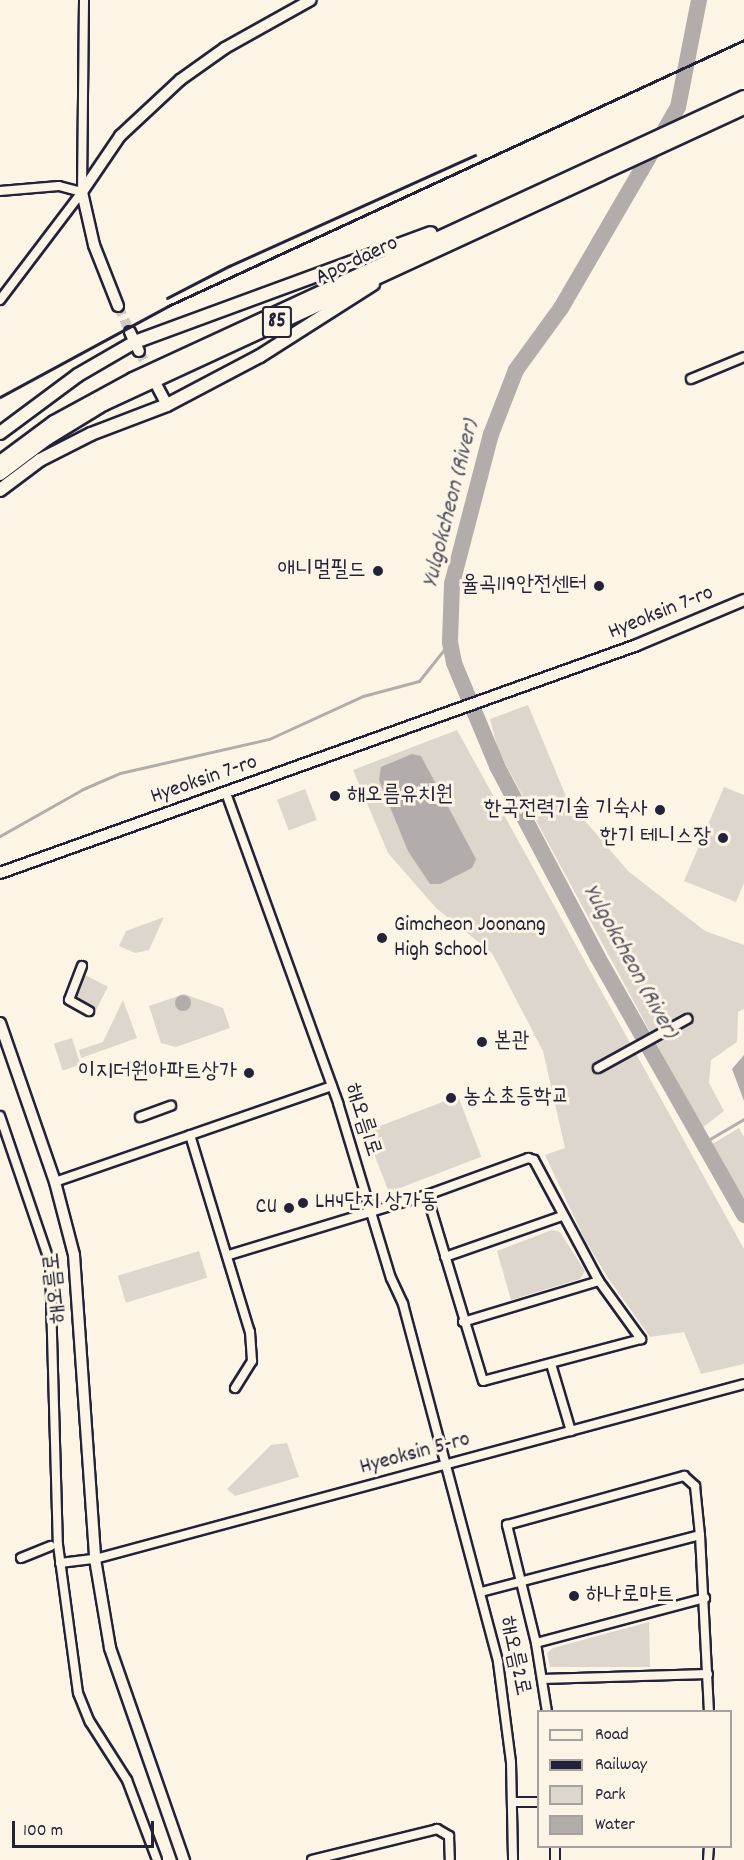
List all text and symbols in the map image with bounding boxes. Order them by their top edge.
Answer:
street label: Apo-daero [312,230,402,292]
road number: 85 [260,304,294,340]
water label: Yulgokcheon (River) [417,417,487,591]
place label: 애니멀필드 [277,558,366,584]
marker: 애니멀필드 [371,564,385,578]
place label: 율곡119안전센터 [461,573,587,599]
marker: 율곡119안전센터 [592,579,606,593]
street label: Hyeoksin 7-ro [605,580,717,646]
street label: Hyeoksin 7-ro [147,749,261,811]
place label: 해오름유치원 [347,783,453,809]
marker: 해오름유치원 [328,789,342,803]
place label: 한국전력기술 기숙사 [484,797,648,823]
marker: 한국전력기술 기숙사 [653,803,667,817]
place label: 한기 테니스장 [600,825,711,851]
marker: 한기 테니스장 [716,831,730,845]
water label: Yulgokcheon (River) [575,880,683,1044]
place label: Gimcheon Joonang High School [394,912,546,963]
marker: Gimcheon Joonang High School [375,931,389,945]
place label: 본관 [494,1029,529,1055]
marker: 본관 [475,1035,489,1049]
place label: 이지더원아파트상가 [78,1060,237,1086]
marker: 이지더원아파트상가 [242,1066,256,1080]
street label: 해오름1로 [338,1080,386,1160]
place label: 농소초등학교 [463,1085,569,1111]
marker: 농소초등학교 [444,1091,458,1105]
place label: LH4단지 상가동 [315,1190,438,1216]
place label: CU [256,1195,277,1221]
marker: LH4단지 상가동 [296,1196,310,1210]
marker: CU [282,1201,296,1215]
street label: 해오름로 [39,1251,73,1325]
street label: Hyeoksin 5-ro [357,1427,473,1481]
place label: 하나로마트 [586,1583,675,1609]
marker: 하나로마트 [567,1589,581,1603]
street label: 해오름2로 [493,1614,535,1698]
legend [537,1710,732,1848]
text: Road [595,1723,629,1748]
text: Railway [595,1753,647,1778]
text: Park [595,1783,626,1808]
scale bar [15,1809,158,1847]
text: Water [595,1813,635,1838]
text: 100 m [23,1819,63,1844]

